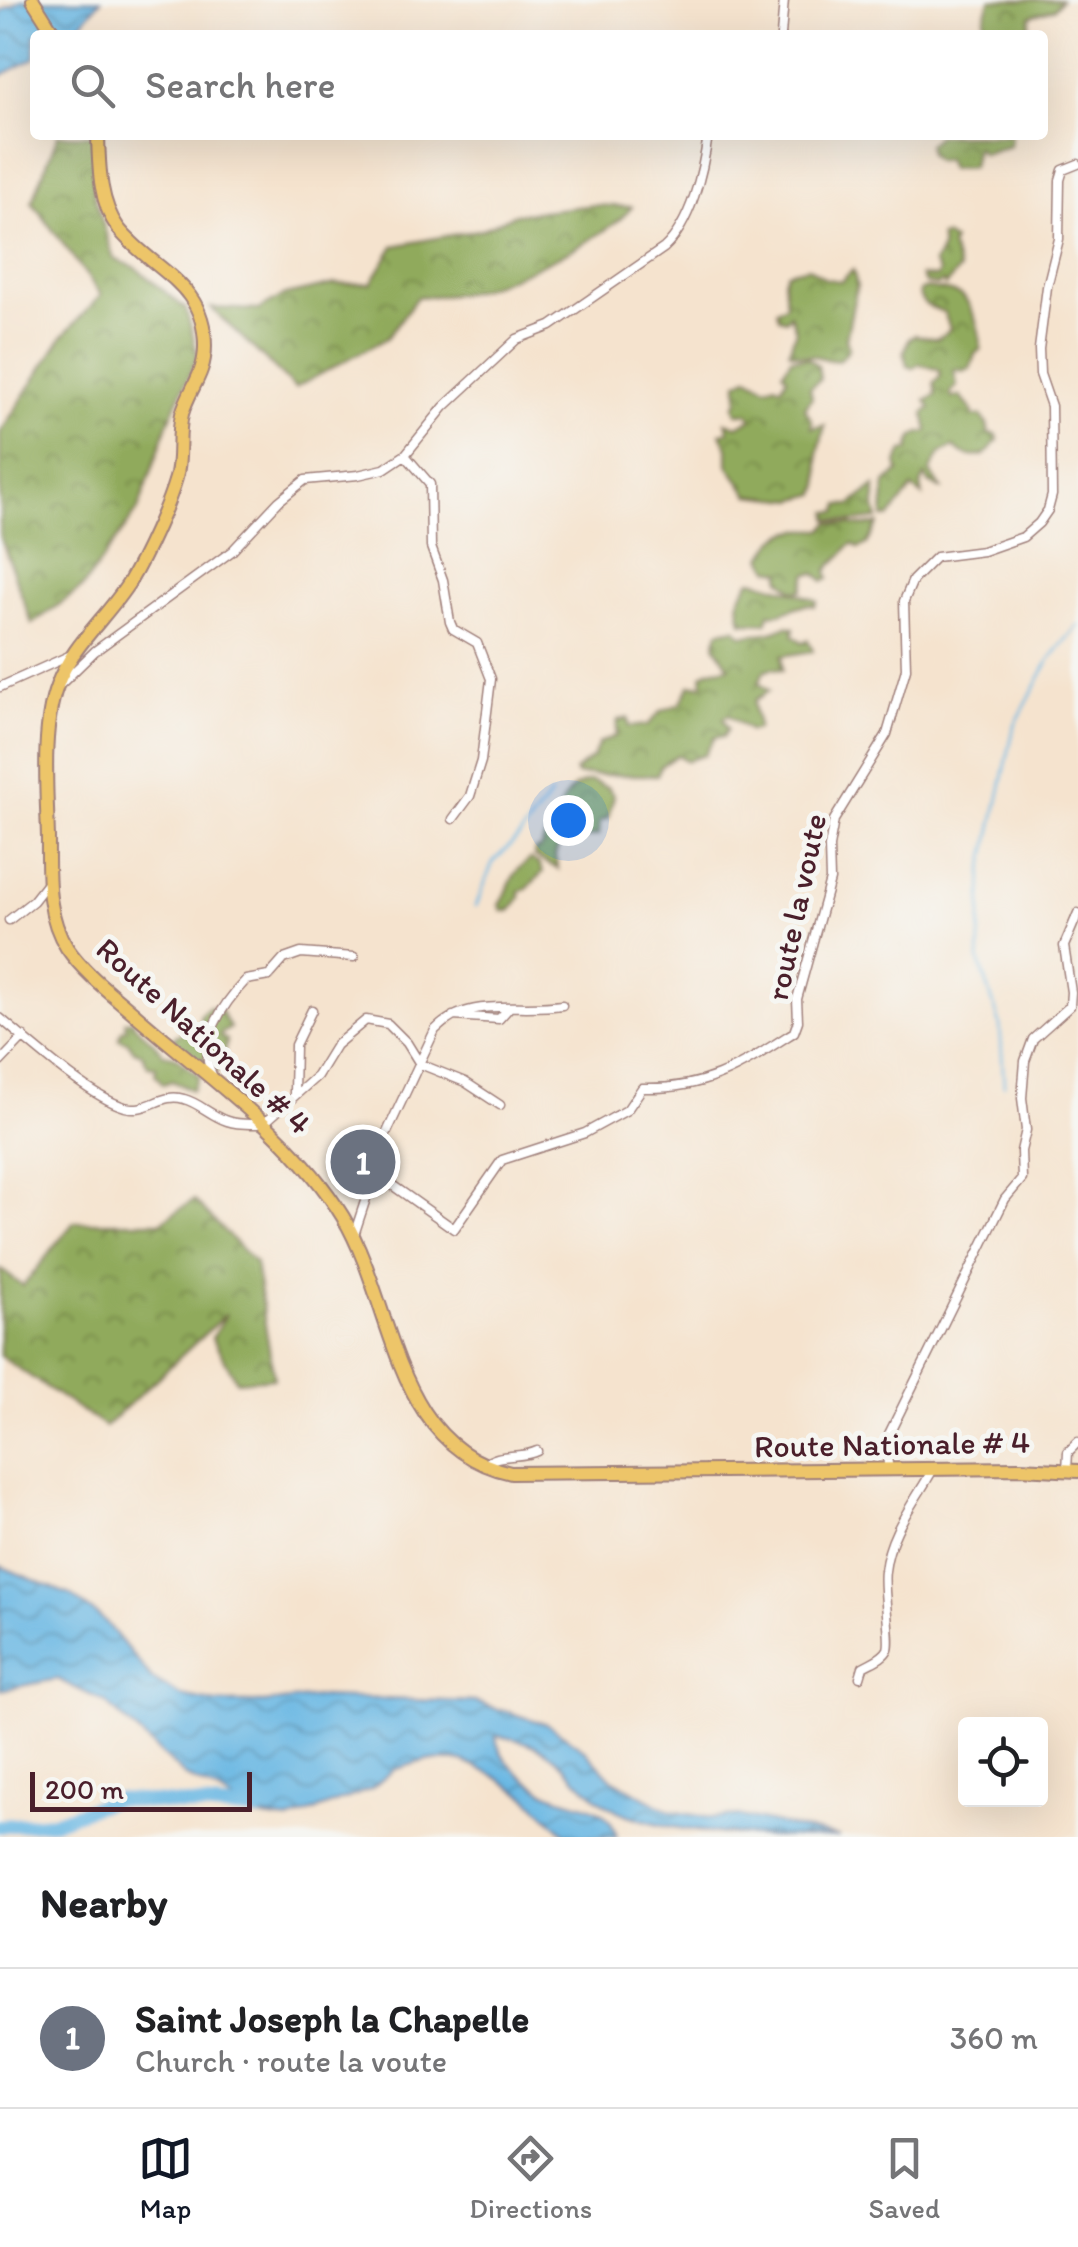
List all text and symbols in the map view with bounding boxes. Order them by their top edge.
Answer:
search box [30,30,1048,140]
icon: search [65,58,120,113]
text: Search here [145,62,336,108]
your location [543,795,594,846]
street label: route la voute [758,810,834,1004]
street label: Route Nationale # 4 [89,930,319,1142]
pin: 1 [330,1124,396,1200]
street label: Route Nationale # 4 [754,1423,1030,1465]
map controls [958,1717,1048,1807]
button: locate [958,1717,1048,1807]
scale bar [30,1767,252,1812]
text: 200 m [45,1772,124,1806]
text: Nearby [40,1877,167,1928]
text: Saint Joseph la Chapelle [135,1996,529,2042]
text: 1 [65,2019,80,2057]
text: 360 m [950,2019,1038,2057]
text: Church · route la voute [135,2042,447,2080]
tab: Map [138,2131,193,2225]
tab: Directions [469,2131,592,2225]
tab: Saved [868,2131,940,2225]

